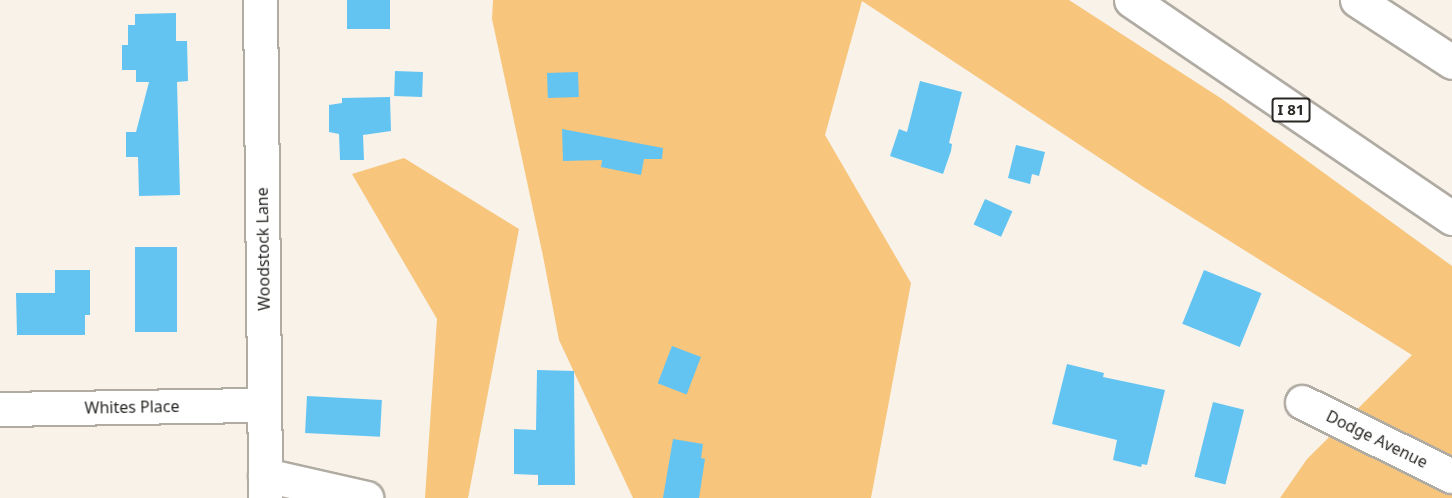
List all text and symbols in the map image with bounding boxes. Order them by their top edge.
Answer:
road number: I 81 [1272,98,1310,122]
street label: Woodstock Lane [252,187,274,311]
street label: Whites Place [84,397,180,417]
street label: Dodge Avenue [1323,406,1431,472]

